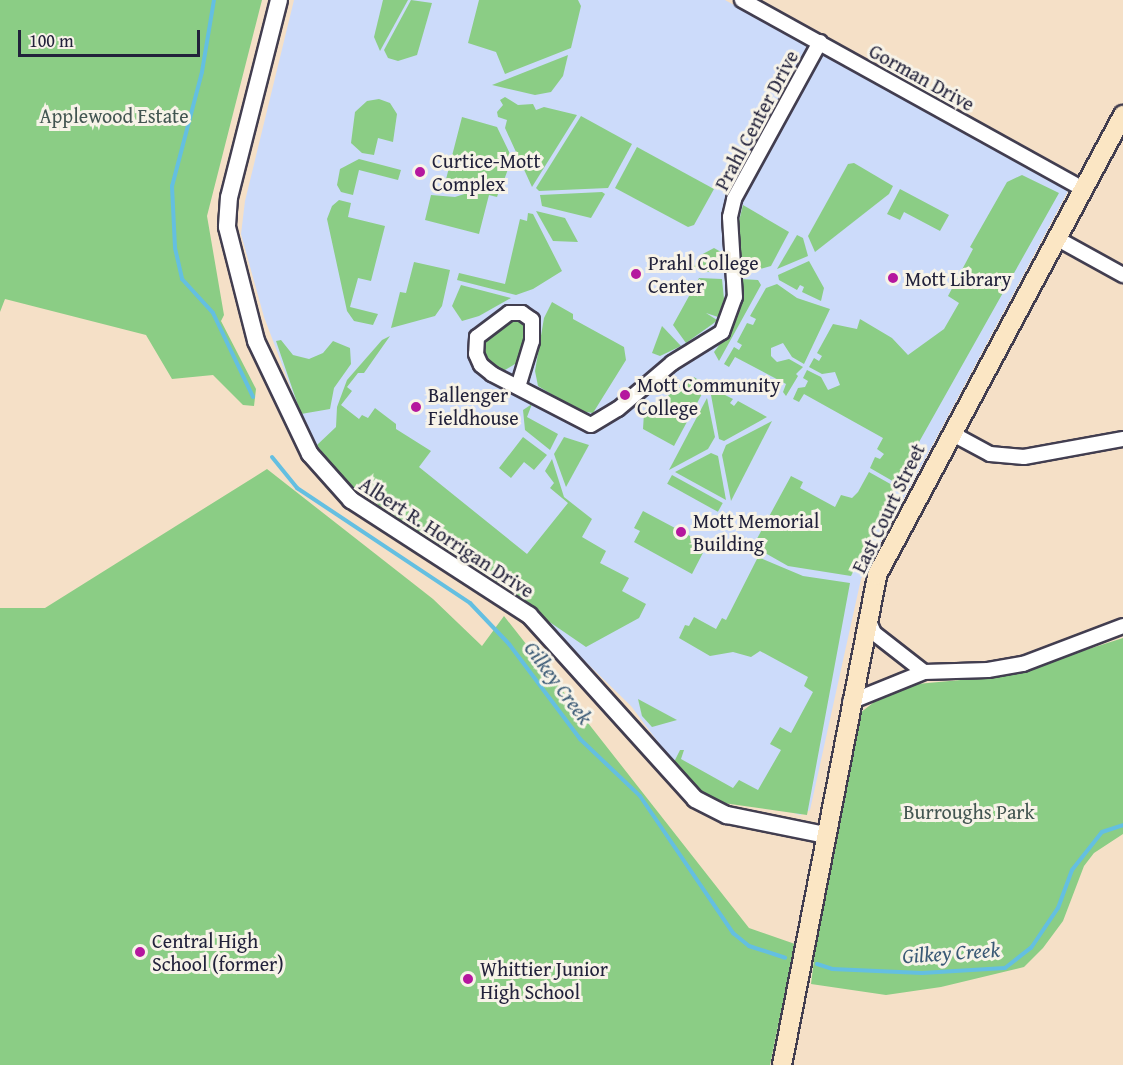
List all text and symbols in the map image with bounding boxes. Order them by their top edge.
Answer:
scale bar [21,18,202,56]
text: 100 m [29,27,74,54]
street label: Gorman Drive [865,38,979,116]
street label: Prahl Center Drive [709,46,803,194]
park label: Applewood Estate [39,103,189,127]
place label: Curtice-Mott Complex [432,148,540,195]
marker: Curtice-Mott Complex [413,165,427,179]
place label: Prahl College Center [648,250,759,297]
place label: Mott Library [905,266,1012,290]
marker: Prahl College Center [629,267,643,281]
marker: Mott Library [886,271,900,285]
place label: Mott Community College [637,372,781,419]
place label: Ballenger Fieldhouse [428,383,519,430]
marker: Mott Community College [618,388,632,402]
marker: Ballenger Fieldhouse [409,400,423,414]
street label: East Court Street [846,439,930,577]
street label: Albert R. Horrigan Drive [355,472,539,602]
place label: Mott Memorial Building [693,508,819,555]
marker: Mott Memorial Building [674,525,688,539]
water label: Gilkey Creek [519,636,597,730]
park label: Burroughs Park [903,799,1035,823]
place label: Central High School (former) [152,928,284,975]
water label: Gilkey Creek [901,937,1001,969]
marker: Central High School (former) [133,945,147,959]
place label: Whittier Junior High School [480,956,608,1003]
marker: Whittier Junior High School [461,972,475,986]

